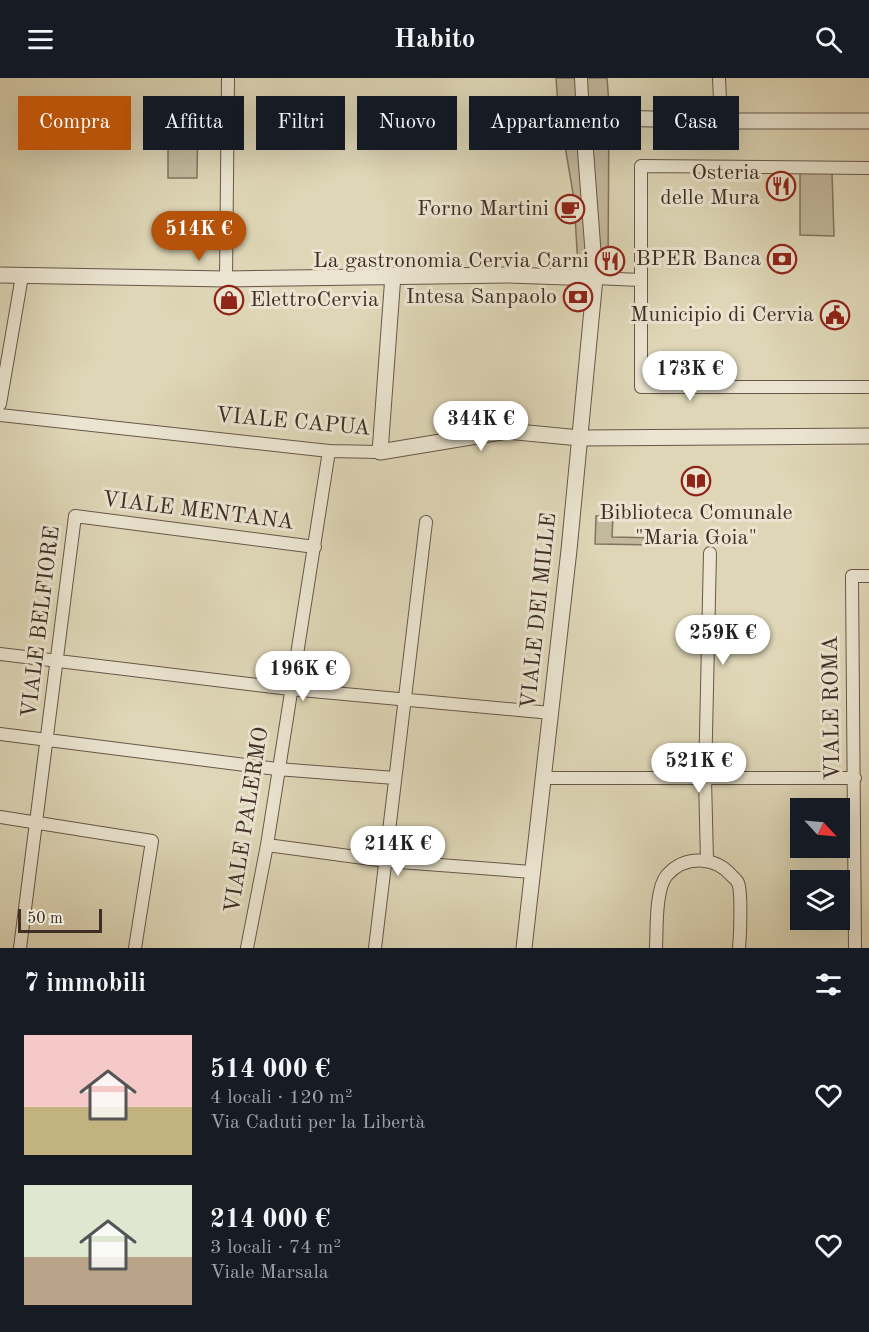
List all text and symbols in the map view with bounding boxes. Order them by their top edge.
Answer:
icon: menu [24,23,57,56]
icon: search [812,23,845,56]
text: Habito [394,26,475,53]
chip: Compra [18,96,131,150]
chip: Affitta [143,96,244,150]
chip: Filtri [256,96,345,150]
chip: Nuovo [357,96,457,150]
chip: Appartamento [469,96,641,150]
chip: Casa [653,96,739,150]
place label: Osteria delle Mura [660,162,760,209]
restaurant icon: Osteria delle Mura [765,170,797,202]
cafe icon: Forno Martini [554,193,586,225]
place label: Forno Martini [417,198,549,220]
pin: 514K € [150,211,248,262]
text: 514K € [165,220,233,240]
bank icon: BPER Banca [766,243,798,275]
restaurant icon: La gastronomia Cervia Carni [594,245,626,277]
place label: BPER Banca [635,248,761,270]
place label: La gastronomia Cervia Carni [313,250,589,272]
bank icon: Intesa Sanpaolo [562,281,594,313]
shop icon: ElettroCervia [213,284,245,316]
place label: Intesa Sanpaolo [406,286,557,308]
place label: ElettroCervia [250,289,379,311]
public building icon: Municipio di Cervia [819,299,851,331]
place label: Municipio di Cervia [630,304,814,326]
pin: 173K € [641,351,739,402]
text: 173K € [656,360,724,380]
pin: 344K € [432,401,530,452]
street label: VIALE CAPUA [215,404,371,440]
text: 344K € [447,410,515,430]
library icon: Biblioteca Comunale "Maria Goia" [680,465,712,497]
street label: VIALE MENTANA [101,488,295,534]
place label: Biblioteca Comunale "Maria Goia" [599,502,793,549]
street label: VIALE DEI MILLE [518,512,560,710]
street label: VIALE BELFIORE [18,525,64,719]
pin: 259K € [674,615,772,666]
text: 259K € [689,624,757,644]
street label: VIALE ROMA [820,635,844,781]
pin: 196K € [254,651,352,702]
text: 196K € [269,660,337,680]
street label: VIALE PALERMO [221,725,273,915]
pin: 521K € [650,743,748,794]
text: 521K € [665,752,733,772]
north arrow [790,798,850,858]
map controls [790,798,850,930]
pin: 214K € [349,826,447,877]
text: 214K € [364,835,432,855]
button: layers [790,870,850,930]
scale bar [18,906,102,934]
text: 50 m [27,911,63,927]
icon: filters [812,968,845,1001]
text: 7 immobili [24,971,146,997]
text: 514 000 € [210,1057,330,1083]
icon: home [72,1059,144,1131]
icon: heart [812,1079,845,1112]
text: 4 locali · 120 m² [210,1088,353,1108]
text: Via Caduti per la Libertà [210,1113,425,1133]
text: 214 000 € [210,1207,330,1233]
icon: home [72,1209,144,1281]
icon: heart [812,1229,845,1262]
text: 3 locali · 74 m² [210,1238,341,1258]
text: Viale Marsala [210,1263,329,1283]

